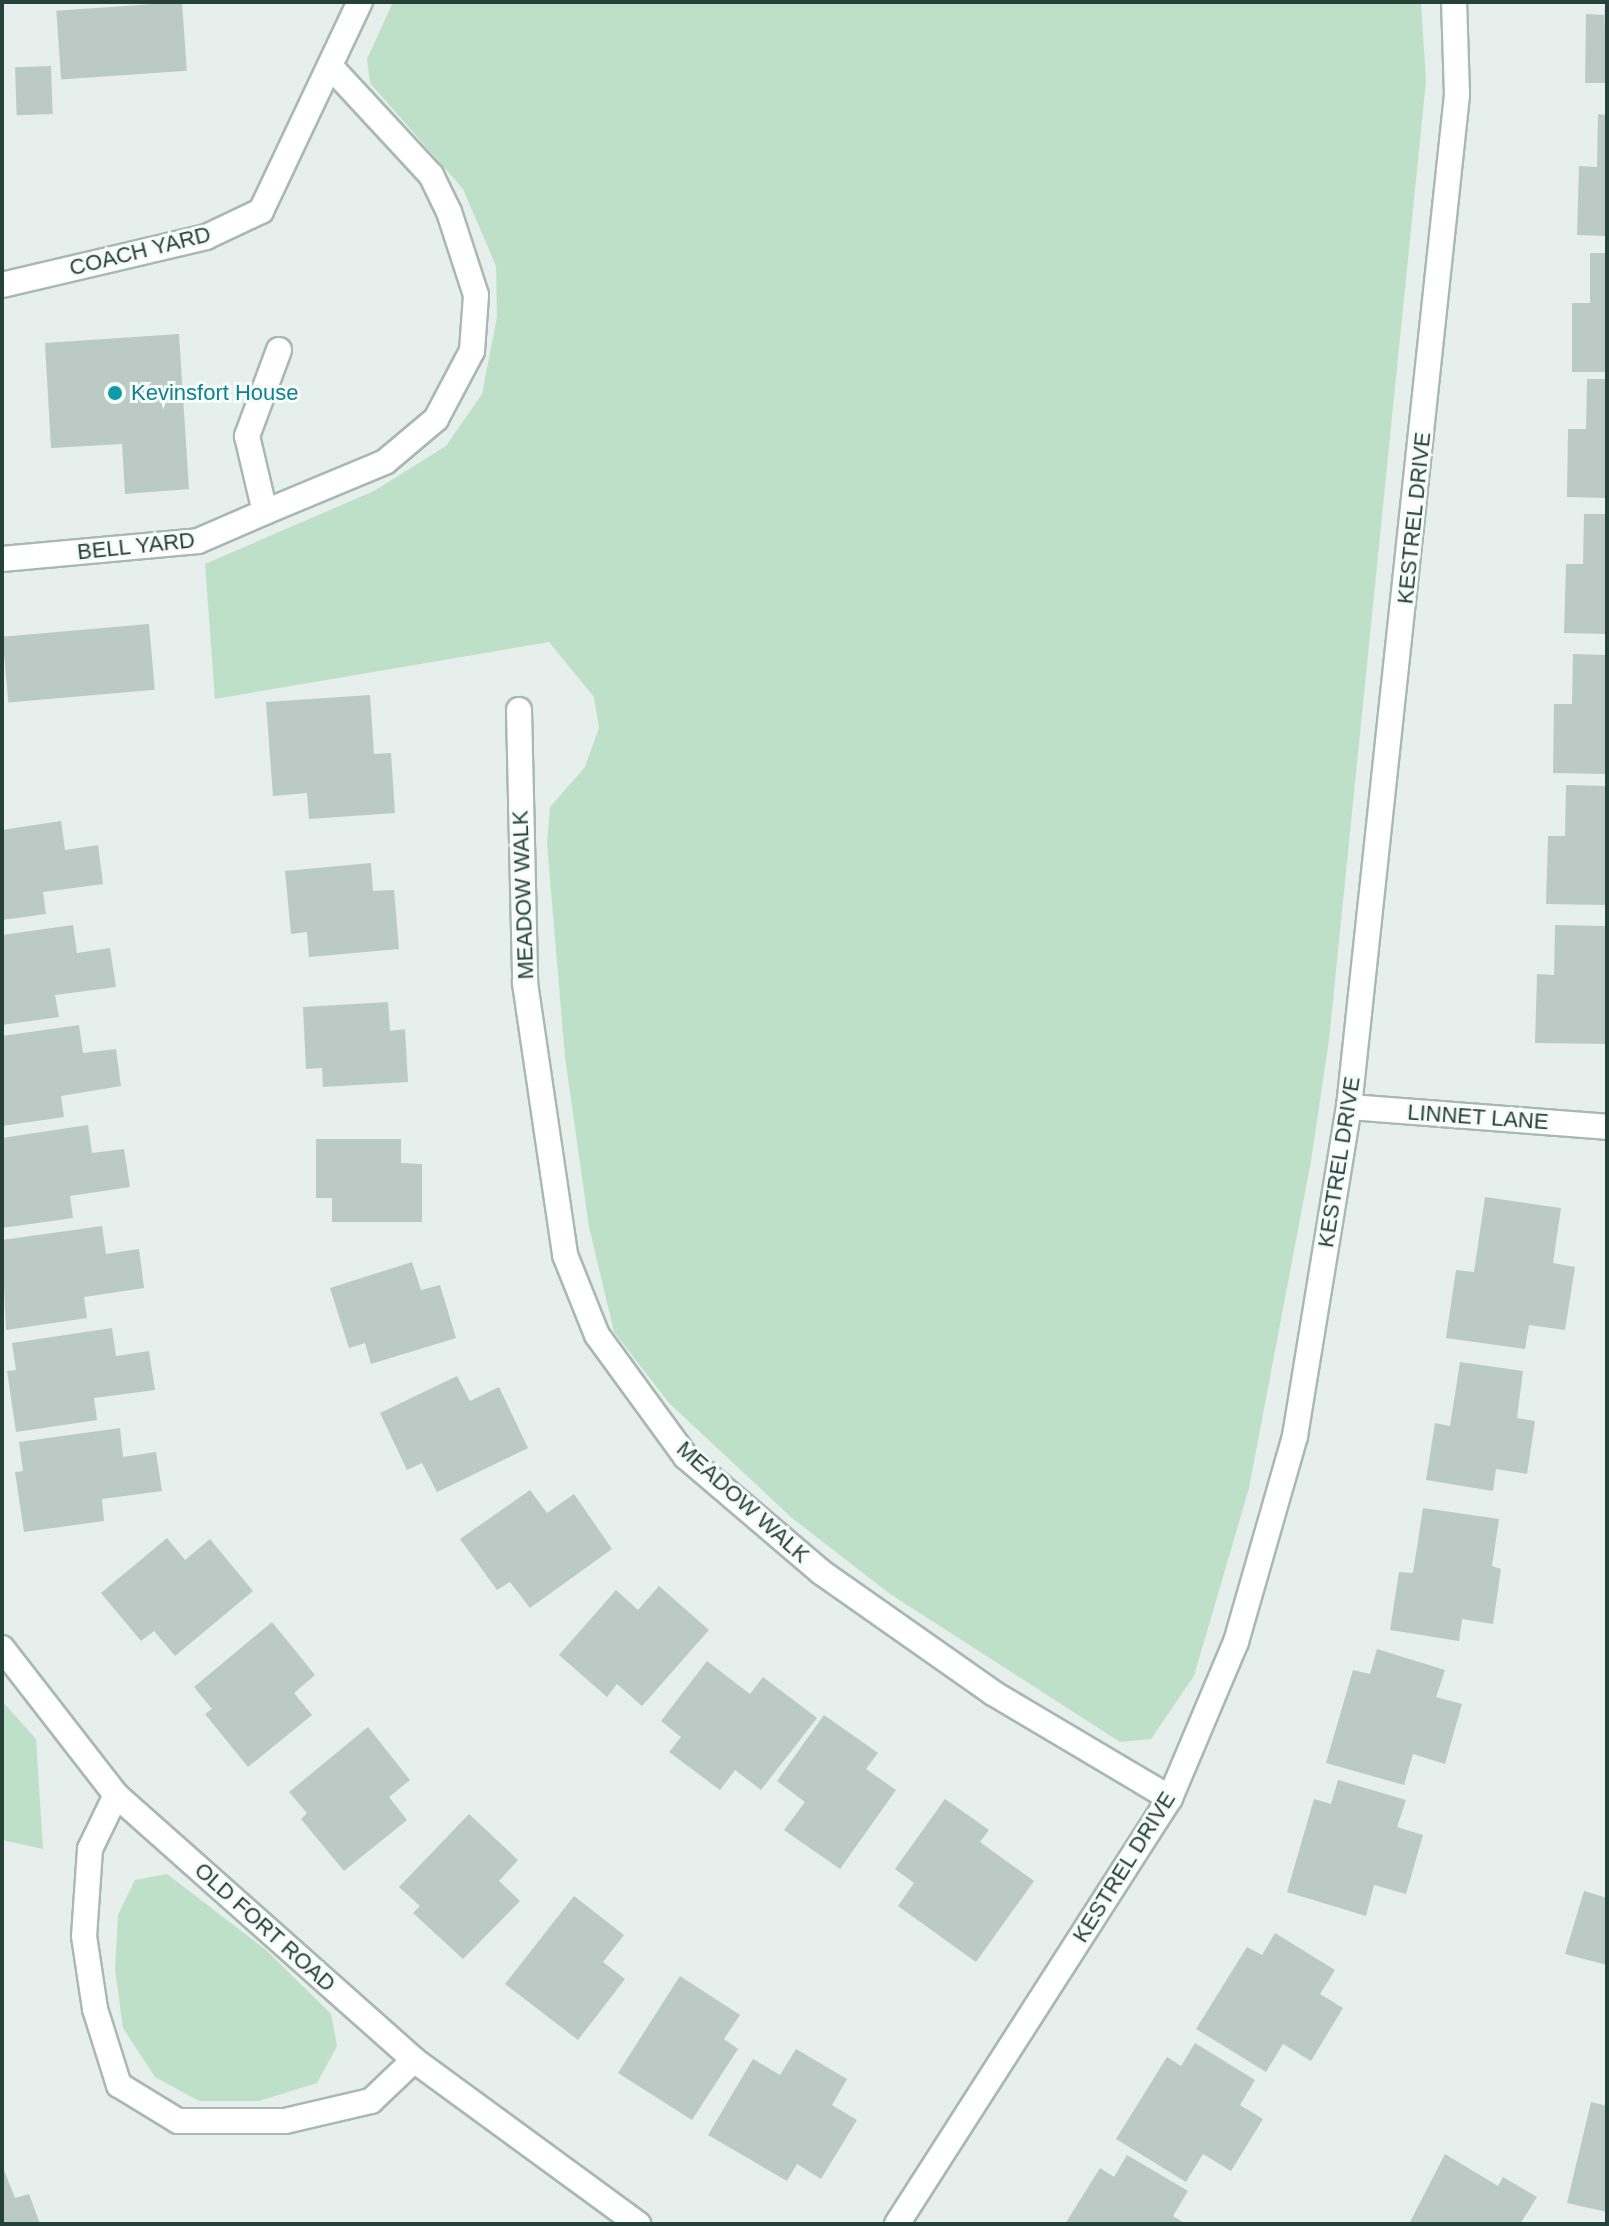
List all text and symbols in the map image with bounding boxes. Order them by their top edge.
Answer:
street label: COACH YARD [66,221,214,281]
place label: Kevinsfort House [131,380,299,406]
marker: Kevinsfort House [106,384,124,402]
street label: KESTREL DRIVE [1392,430,1436,606]
street label: BELL YARD [75,527,197,565]
street label: MEADOW WALK [507,810,539,980]
street label: KESTREL DRIVE [1312,1074,1366,1250]
street label: LINNET LANE [1406,1099,1550,1135]
street label: MEADOW WALK [671,1436,815,1568]
street label: KESTREL DRIVE [1067,1786,1181,1948]
street label: OLD FORT ROAD [189,1857,341,1997]

